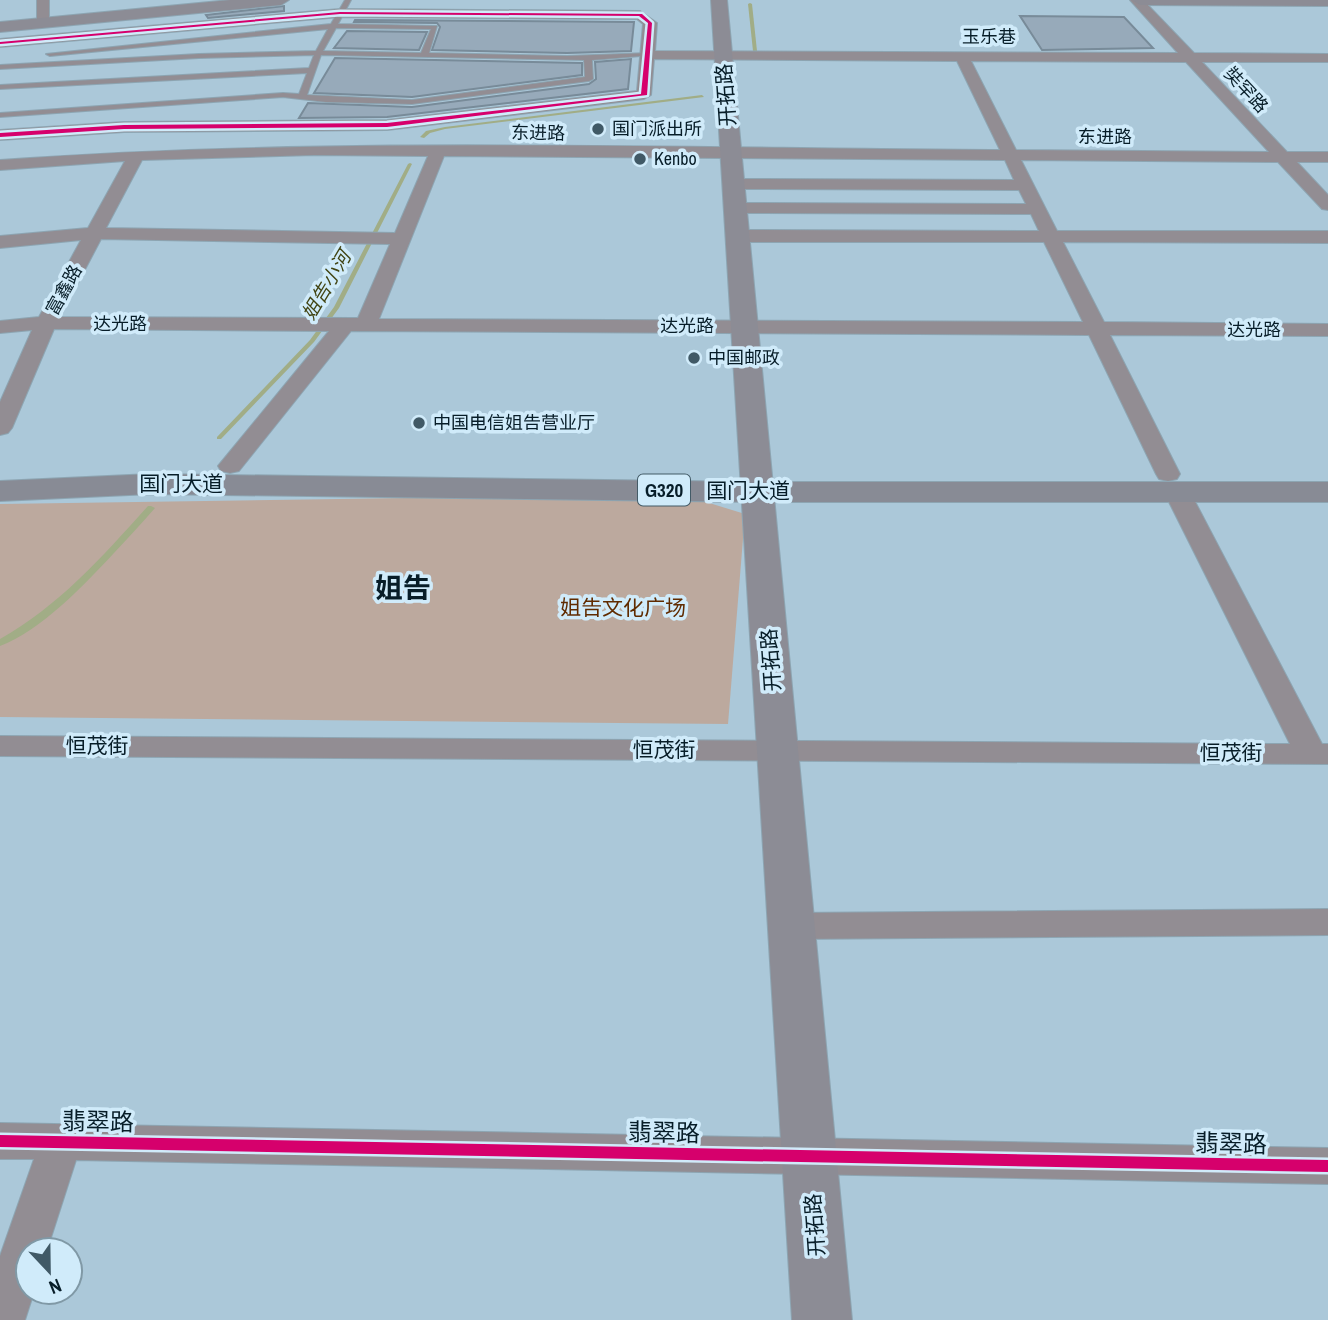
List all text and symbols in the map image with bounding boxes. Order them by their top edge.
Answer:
street label: 玉乐巷 [962,24,1016,49]
street label: 奘罕路 [1219,61,1274,118]
street label: 开拓路 [709,63,742,127]
place label: 国门派出所 [612,116,702,141]
street label: 东进路 [511,120,565,145]
marker: 国门派出所 [590,121,606,137]
street label: 东进路 [1078,124,1132,149]
place label: Kenbo [654,146,697,171]
marker: Kenbo [632,151,648,167]
water label: 姐告小河 [295,242,359,324]
street label: 富鑫路 [40,260,88,319]
street label: 达光路 [93,311,147,336]
street label: 达光路 [660,313,714,338]
street label: 达光路 [1227,317,1281,342]
place label: 中国邮政 [708,345,780,370]
marker: 中国邮政 [686,350,702,366]
place label: 中国电信姐告营业厅 [433,410,595,435]
marker: 中国电信姐告营业厅 [411,415,427,431]
street label: 国门大道 [139,469,223,498]
road number: G320 [638,475,690,505]
street label: 国门大道 [706,476,790,505]
district label: 姐告 [375,569,431,607]
park label: 姐告文化广场 [560,593,686,622]
street label: 开拓路 [754,628,787,692]
street label: 恒茂街 [66,731,129,760]
street label: 恒茂街 [633,735,696,764]
street label: 恒茂街 [1200,738,1263,767]
street label: 翡翠路 [62,1104,134,1138]
street label: 翡翠路 [628,1115,700,1149]
street label: 翡翠路 [1195,1126,1267,1160]
street label: 开拓路 [798,1193,831,1257]
north arrow [14,1236,84,1306]
text: N [45,1273,65,1301]

